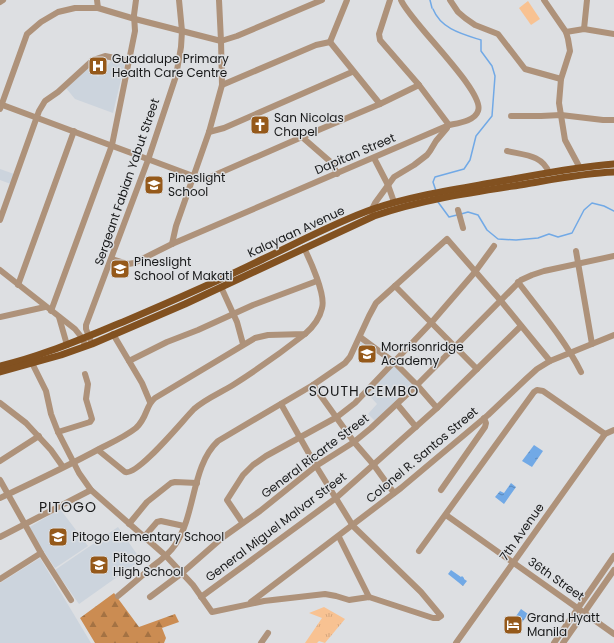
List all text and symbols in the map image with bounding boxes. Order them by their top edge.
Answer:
place label: Guadalupe Primary Health Care Centre [112,50,229,81]
hospital icon: Guadalupe Primary Health Care Centre [87,55,109,77]
street label: Sergeant Fabian Yabut Street [90,96,163,268]
place label: San Nicolas Chapel [274,109,344,140]
church icon: San Nicolas Chapel [249,114,271,136]
street label: Dapitan Street [312,129,398,178]
place label: Pineslight School [168,169,225,200]
school or university icon: Pineslight School [143,174,165,196]
street label: Kalayaan Avenue [244,202,347,262]
place label: Pineslight School of Makati [134,253,232,284]
school or university icon: Pineslight School of Makati [109,258,131,280]
place label: Morrisonridge Academy [381,338,464,369]
school or university icon: Morrisonridge Academy [356,343,378,365]
district label: SOUTH CEMBO [309,381,419,401]
street label: Colonel R. Santos Street [362,403,481,507]
street label: General Ricarte Street [257,409,372,502]
street label: General Miguel Malvar Street [202,468,350,585]
district label: PITOGO [39,497,97,517]
street label: 7th Avenue [495,499,548,564]
school or university icon: Pitogo Elementary School [47,526,69,548]
place label: Pitogo Elementary School [72,528,224,545]
place label: Pitogo High School [113,549,184,580]
street label: 36th Street [525,553,588,604]
school or university icon: Pitogo High School [88,554,110,576]
place label: Grand Hyatt Manila [527,609,600,640]
hotel icon: Grand Hyatt Manila [502,614,524,636]

